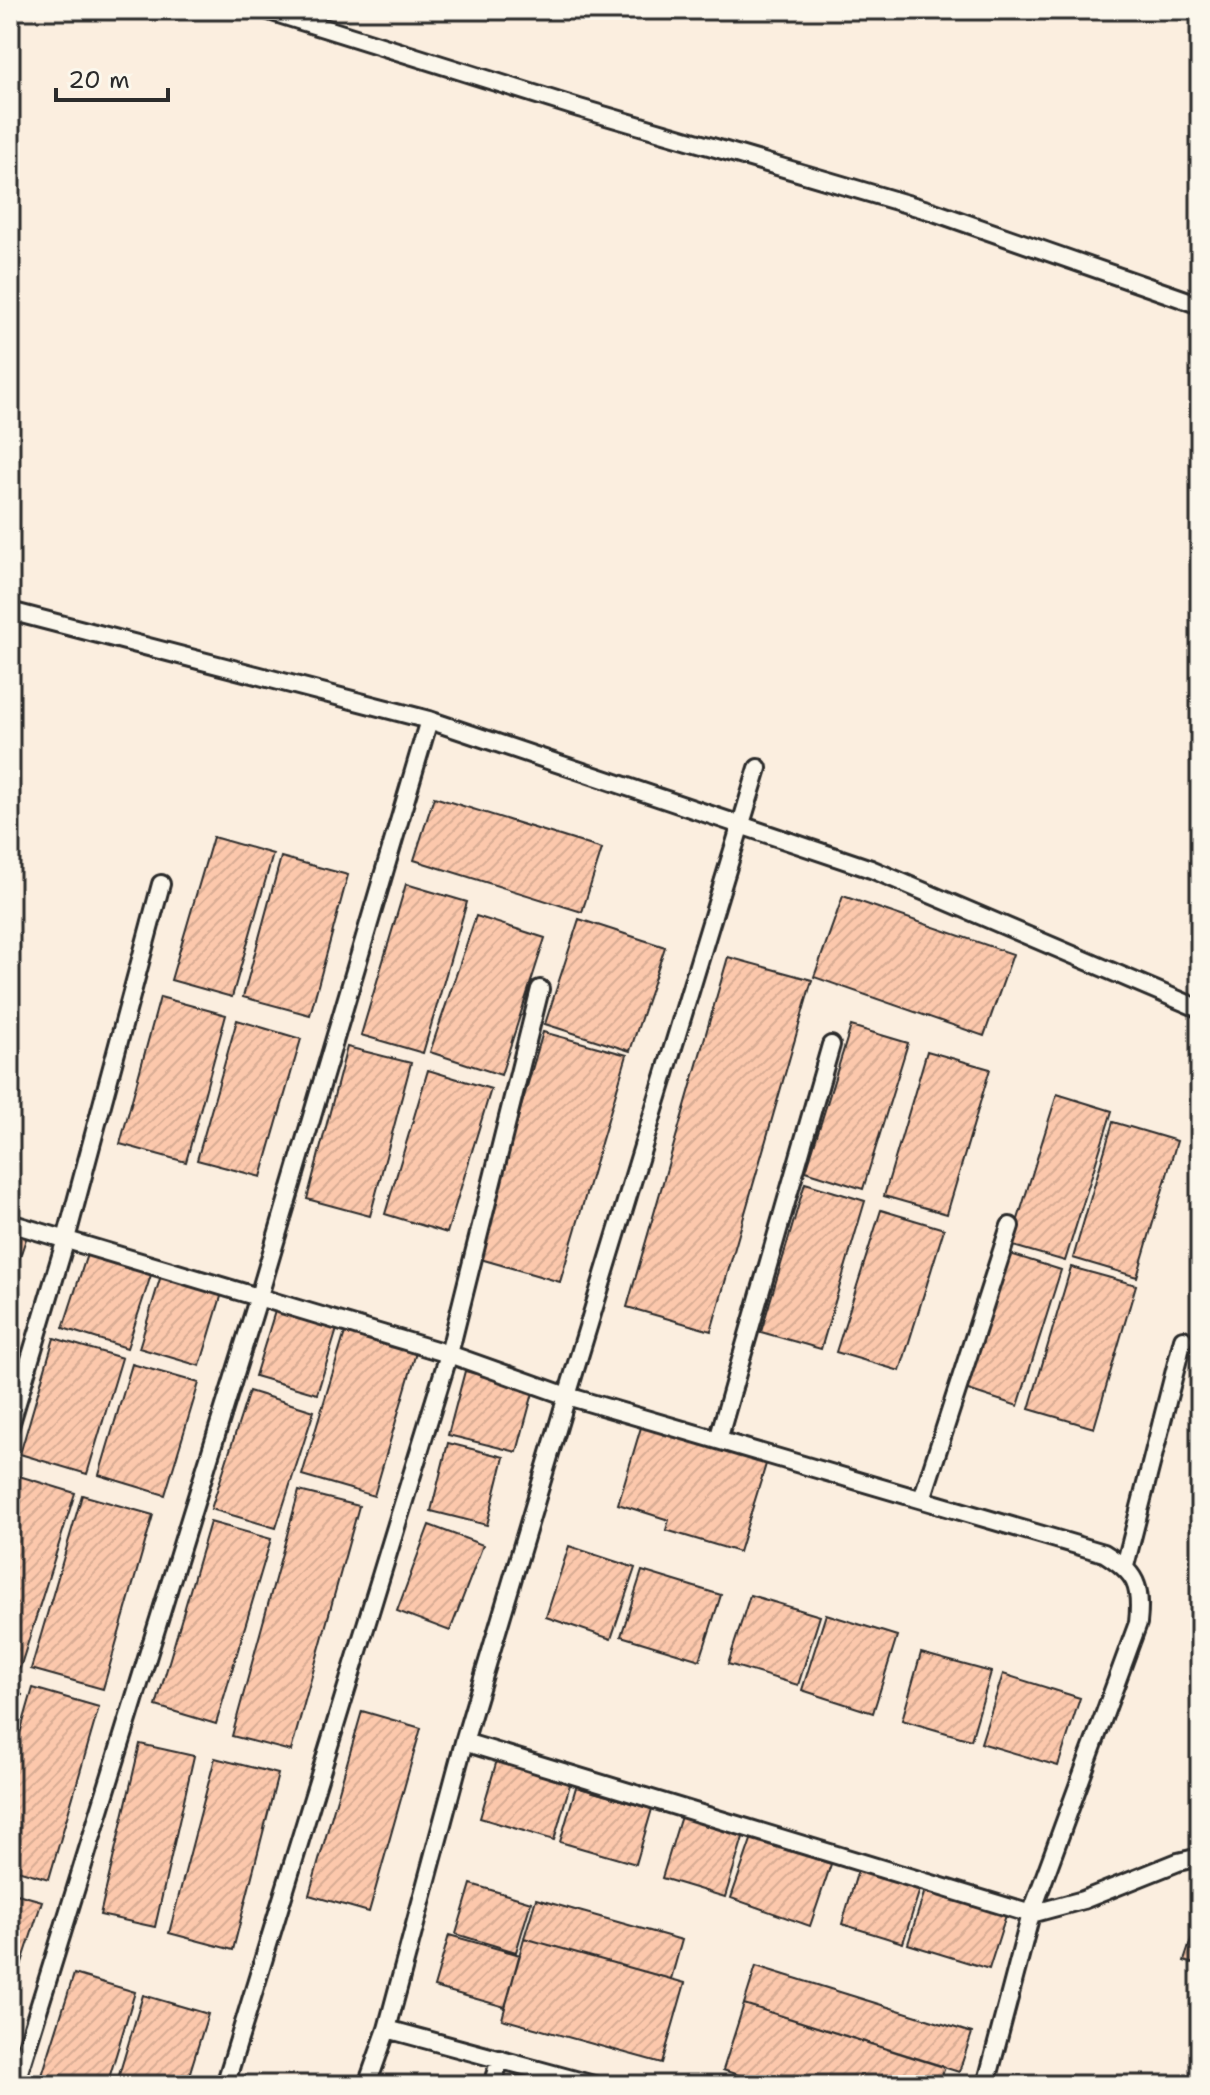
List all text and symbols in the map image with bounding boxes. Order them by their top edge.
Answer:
scale bar [56,52,168,102]
text: 20 m [68,64,130,96]

